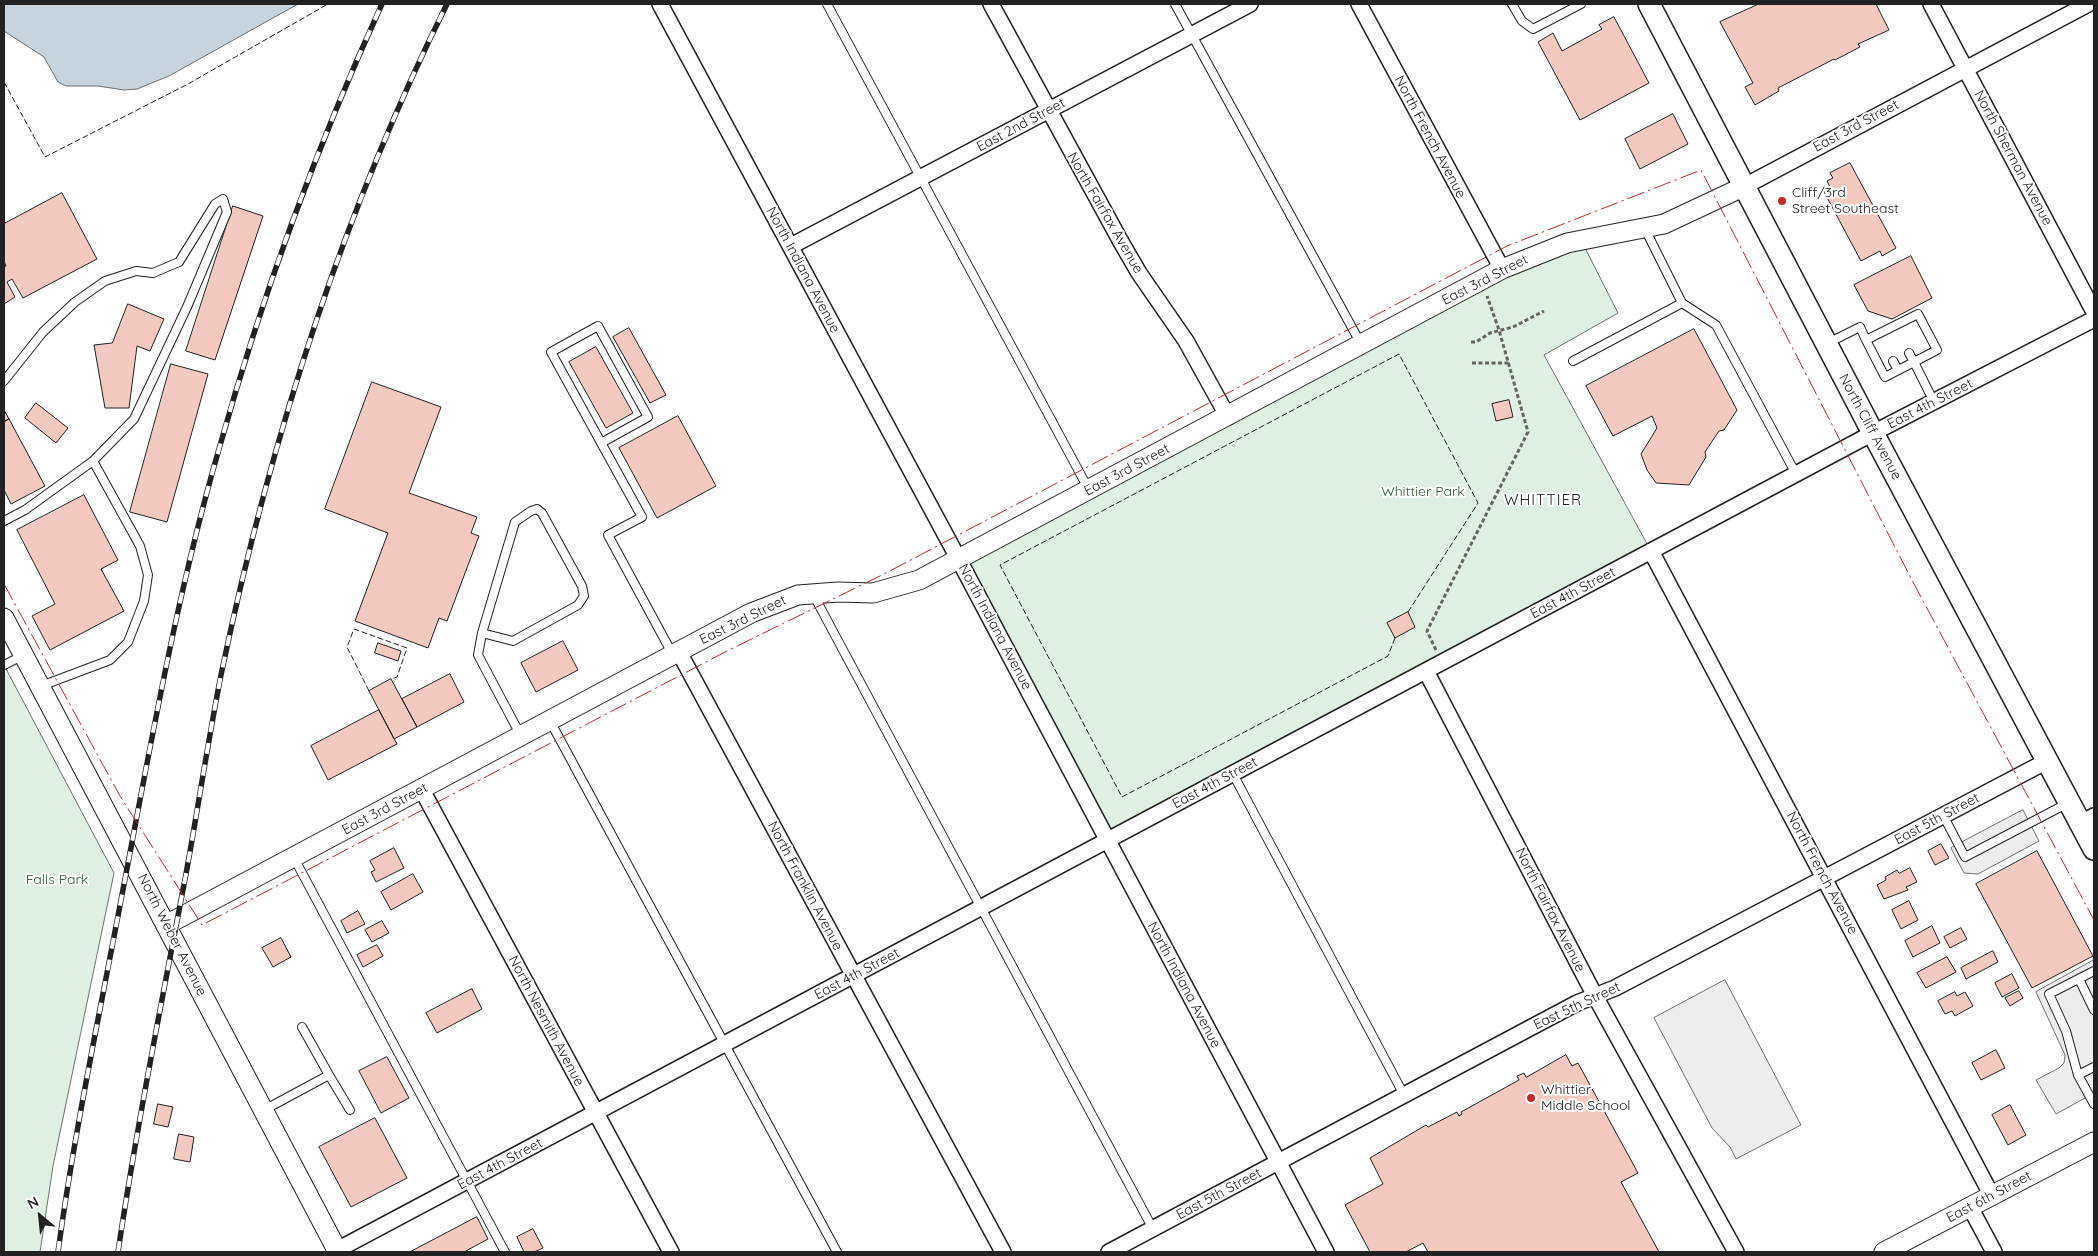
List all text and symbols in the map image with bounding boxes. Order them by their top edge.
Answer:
street label: North French Avenue [1391,73,1469,201]
street label: North Sherman Avenue [1970,88,2056,228]
street label: East 2nd Street [974,95,1068,155]
street label: East 3rd Street [1810,96,1902,156]
street label: North Fairfax Avenue [1063,149,1147,277]
place label: Cliff/3rd Street Southeast [1792,185,1899,218]
marker: Cliff/3rd Street Southeast [1776,195,1788,207]
street label: North Indiana Avenue [763,204,843,336]
street label: East 3rd Street [1439,251,1531,309]
street label: North Cliff Avenue [1835,371,1905,483]
street label: East 4th Street [1884,375,1976,433]
street label: East 3rd Street [1081,440,1173,500]
park label: Whittier Park [1381,484,1465,500]
district label: WHITTIER [1503,491,1583,509]
street label: North Indiana Avenue [955,561,1035,693]
street label: East 4th Street [1528,564,1618,622]
street label: East 3rd Street [697,592,789,648]
street label: East 4th Street [1170,754,1260,812]
street label: East 3rd Street [339,779,431,839]
street label: East 5th Street [1892,790,1982,848]
street label: North French Avenue [1783,809,1861,937]
street label: North Franklin Avenue [764,819,846,953]
street label: North Fairfax Avenue [1511,845,1589,975]
street label: North Weber Avenue [134,871,210,999]
park label: Falls Park [26,872,88,888]
street label: North Indiana Avenue [1144,919,1224,1051]
street label: East 4th Street [812,945,902,1003]
street label: North Nesmith Avenue [504,953,588,1089]
street label: East 5th Street [1531,979,1623,1033]
place label: Whittier Middle School [1541,1082,1631,1114]
marker: Whittier Middle School [1525,1092,1537,1104]
street label: East 4th Street [455,1135,545,1193]
street label: East 5th Street [1174,1165,1264,1223]
street label: East 6th Street [1944,1168,2034,1226]
north arrow [15,1191,65,1241]
text: N [24,1192,42,1213]

